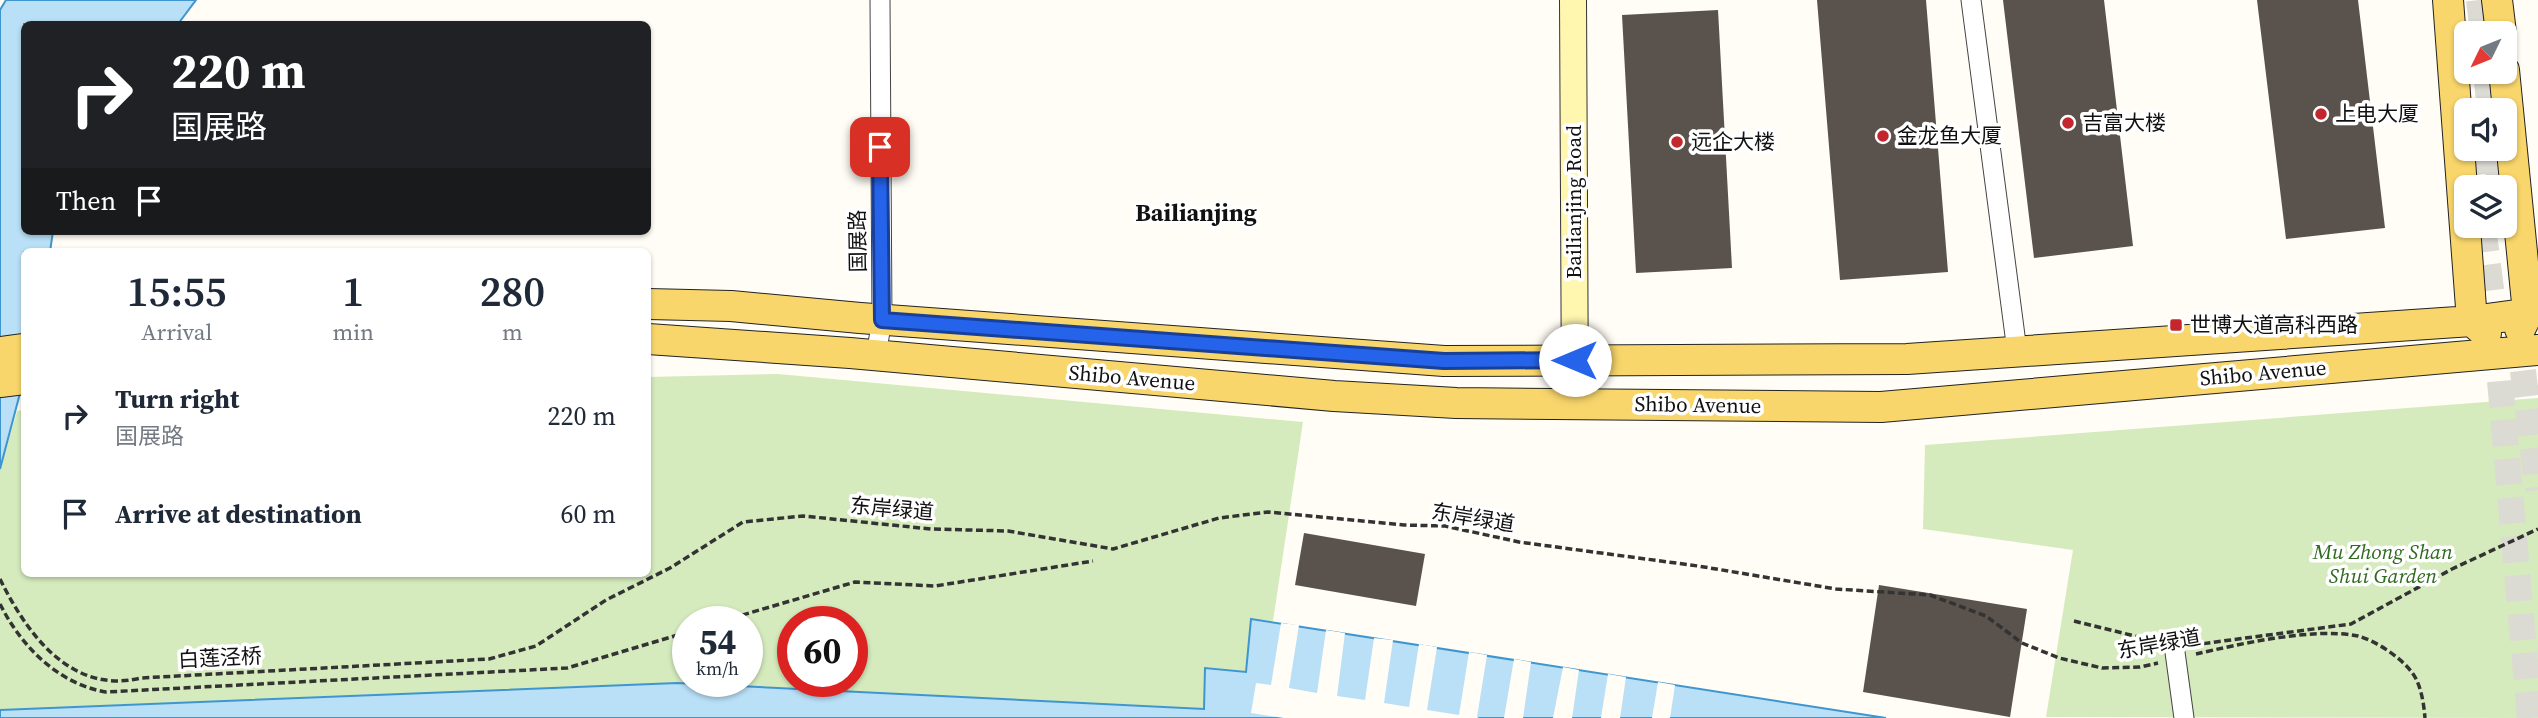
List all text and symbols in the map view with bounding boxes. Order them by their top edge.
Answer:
north arrow [2454,21,2516,84]
map controls [2454,21,2517,238]
text: 220 m [171,37,306,104]
icon: right [56,49,147,140]
button: sound [2454,98,2517,161]
place label: 上电大厦 [2335,99,2419,128]
text: 国展路 [171,105,267,149]
marker: 上电大厦 [2313,106,2329,122]
place label: 吉富大楼 [2082,108,2166,137]
marker: 吉富大楼 [2060,115,2076,131]
pin [850,117,910,177]
place label: 金龙鱼大厦 [1897,121,2002,150]
street label: Bailianjing Road [1559,125,1588,279]
place label: 远企大楼 [1691,127,1775,156]
icon: arrive [861,128,899,166]
marker: 金龙鱼大厦 [1875,128,1891,144]
marker: 远企大楼 [1669,134,1685,150]
button: layers [2454,175,2517,238]
icon: arrive [130,182,168,220]
text: Then [56,183,116,219]
district label: Bailianjing [1135,196,1257,229]
street label: 国展路 [842,209,873,273]
text: 15:55 [127,262,227,320]
text: 1 [342,262,364,320]
text: 280 [480,262,545,320]
place label: 世博大道高科西路 [2190,310,2358,339]
text: Arrival [141,316,212,348]
text: min [332,316,374,348]
text: m [502,316,523,348]
marker: 世博大道高科西路 [2168,317,2184,333]
position arrow [1538,323,1612,397]
street label: Shibo Avenue [2198,353,2327,392]
street label: Shibo Avenue [1068,358,1197,397]
text: Turn right [115,381,239,417]
street label: Shibo Avenue [1634,389,1762,420]
icon: right [56,397,94,435]
text: 220 m [548,398,616,434]
text: 国展路 [115,420,184,452]
street label: 东岸绿道 [849,490,935,527]
icon: arrive [56,495,94,533]
text: Arrive at destination [115,496,362,532]
text: 60 m [561,496,616,532]
street label: 东岸绿道 [1429,497,1517,538]
park label: Mu Zhong Shan Shui Garden [2312,537,2453,590]
speed limit sign: 60 [777,606,868,697]
text: 54 [699,618,736,666]
street label: 东岸绿道 [2115,622,2203,665]
street label: 白莲泾桥 [177,641,263,674]
text: km/h [696,656,739,681]

